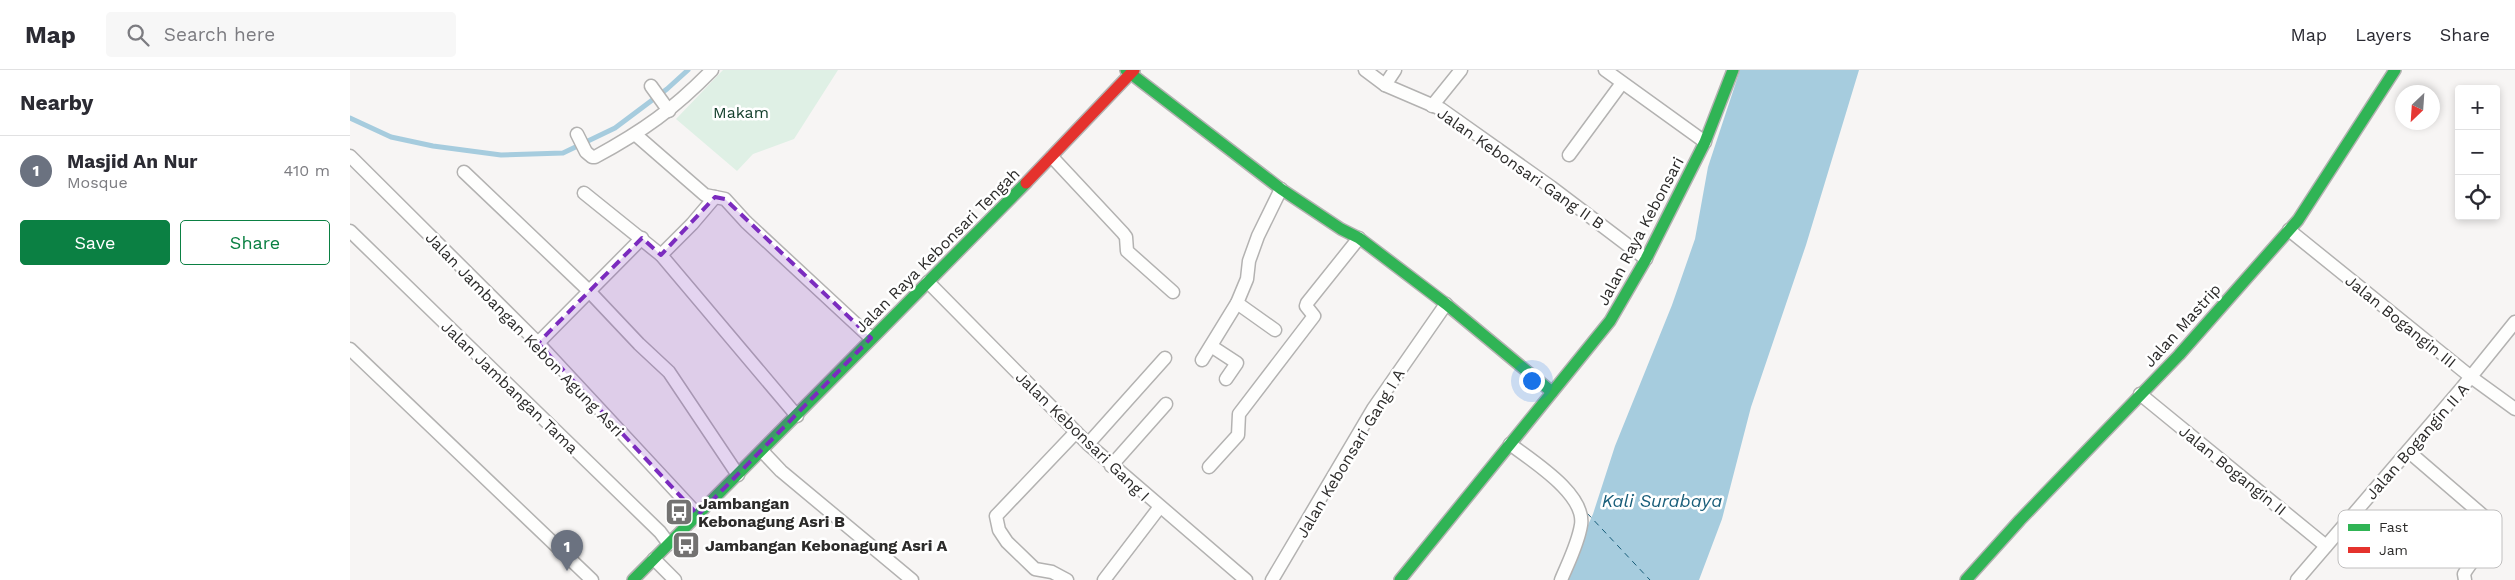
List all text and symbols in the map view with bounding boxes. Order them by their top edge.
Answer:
search box [106,12,456,57]
text: Map [25,21,76,49]
icon: search [124,21,152,49]
text: Search here [164,23,275,46]
text: Map [2290,24,2327,45]
text: Layers [2355,24,2412,45]
text: Share [2440,24,2490,45]
north arrow [2395,85,2440,130]
map controls [2455,85,2500,220]
button: + [2455,85,2500,130]
text: Nearby [20,90,93,115]
park label: Makam [713,103,769,122]
street label: Jalan Kebonsari Gang II B [1434,103,1608,233]
button: − [2455,130,2500,175]
text: Masjid An Nur [67,150,197,173]
street label: Jalan Raya Kebonsari [1593,154,1688,309]
text: 1 [33,161,39,180]
text: 410 m [284,161,330,180]
street label: Jalan Raya Kebonsari Tengah [851,164,1024,337]
text: Mosque [67,173,128,192]
button: locate [2455,175,2500,220]
button: Save [20,220,170,265]
button: Share [180,220,330,265]
street label: Jalan Jambangan Kebon Agung Asri [422,228,628,441]
street label: Jalan Bogangin III [2341,271,2460,372]
street label: Jalan Mastrip [2140,280,2225,371]
street label: Jalan Jambangan Tama [437,317,582,458]
street label: Jalan Kebonsari Gang I A [1292,365,1409,541]
street label: Jalan Kebonsari Gang I [1012,367,1154,505]
your location [1519,368,1545,394]
street label: Jalan Bogangin II A [2362,379,2473,503]
street label: Jalan Bogangin II [2175,421,2290,519]
water label: Kali Surabaya [1602,490,1722,511]
place label: Jambangan Kebonagung Asri B [698,494,845,531]
bus stop icon: Jambangan Kebonagung Asri B [664,497,694,527]
legend [2338,510,2502,568]
text: Fast [2379,519,2408,535]
pin: 1 [551,530,583,571]
bus stop icon: Jambangan Kebonagung Asri A [671,530,701,560]
place label: Jambangan Kebonagung Asri A [705,536,948,555]
text: Jam [2379,542,2408,558]

